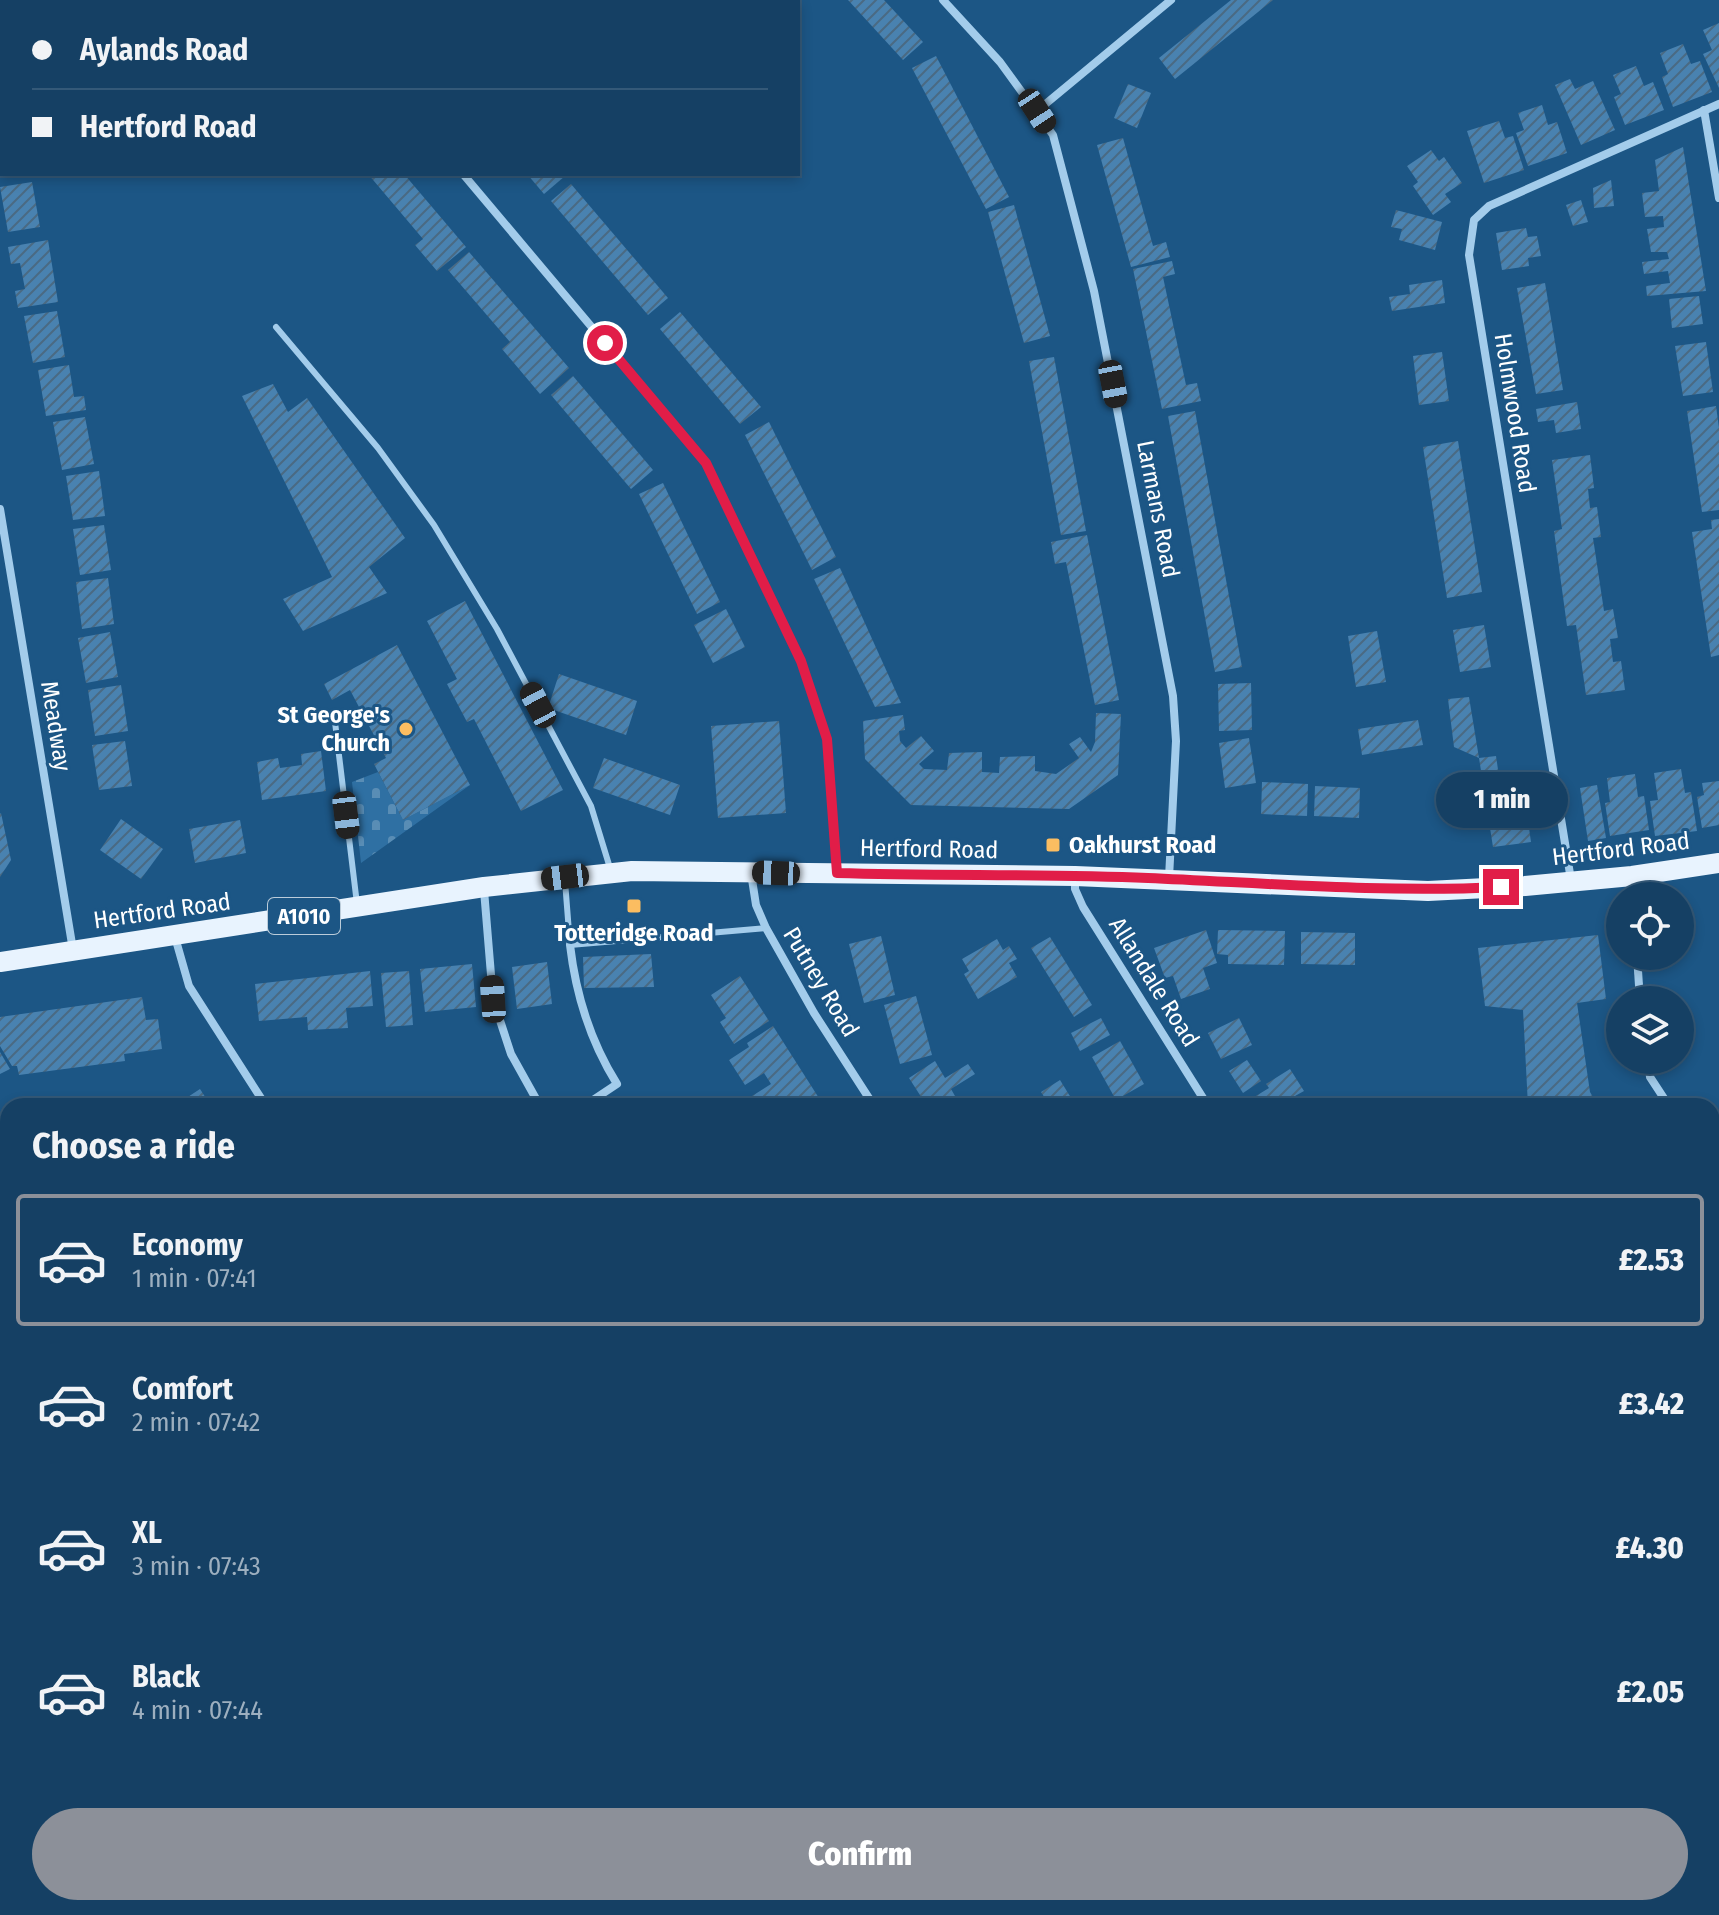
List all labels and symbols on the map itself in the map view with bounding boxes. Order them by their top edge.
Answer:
car [1014,84,1060,138]
route start [587,325,623,361]
street label: Holmwood Road [1489,331,1541,495]
car [1097,358,1129,410]
street label: Larmans Road [1131,438,1185,580]
car [516,678,560,732]
street label: Meadway [35,679,77,773]
place label: St George's Church [277,701,390,757]
marker: St George's Church [397,720,415,738]
callout: 1 min [1435,771,1567,827]
car [331,790,361,840]
street label: Hertford Road [1551,827,1691,871]
place label: Oakhurst Road [1069,831,1216,859]
street label: Hertford Road [860,834,998,864]
marker: Oakhurst Road [1044,836,1062,854]
car [752,860,800,886]
car [540,862,590,892]
route end [1483,869,1519,905]
street label: Hertford Road [92,888,232,934]
marker: Totteridge Road [625,897,643,915]
road number: A1010 [268,898,340,934]
street label: Allandale Road [1103,912,1205,1052]
place label: Totteridge Road [554,919,714,947]
street label: Putney Road [777,922,865,1042]
car [479,974,507,1024]

